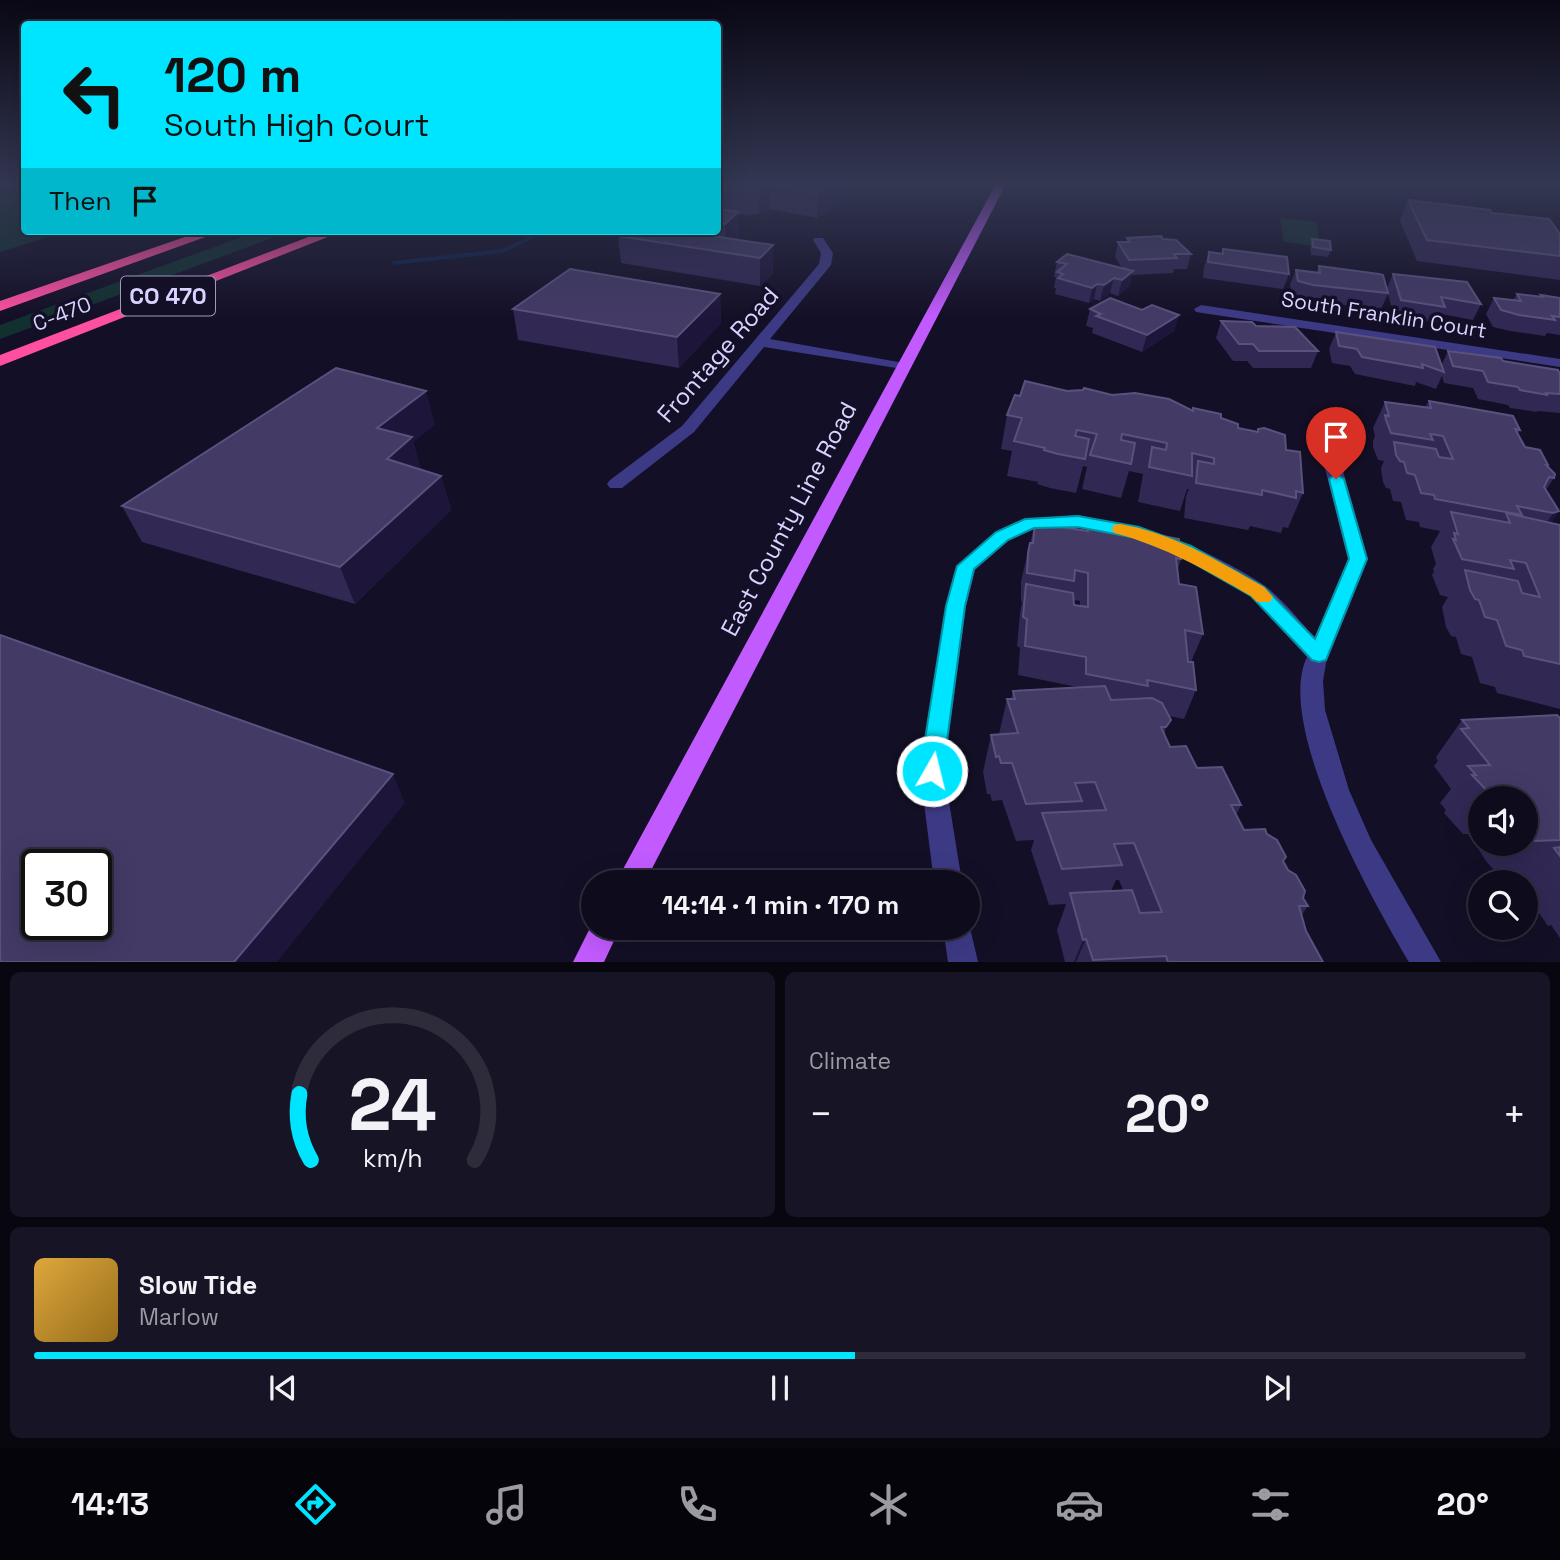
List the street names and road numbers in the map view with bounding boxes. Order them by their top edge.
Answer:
road number: CO 470 [121,276,215,316]
street label: Frontage Road [650,280,785,429]
street label: South Franklin Court [1280,285,1489,344]
street label: C-470 [29,290,95,337]
street label: East County Line Road [714,396,864,641]

